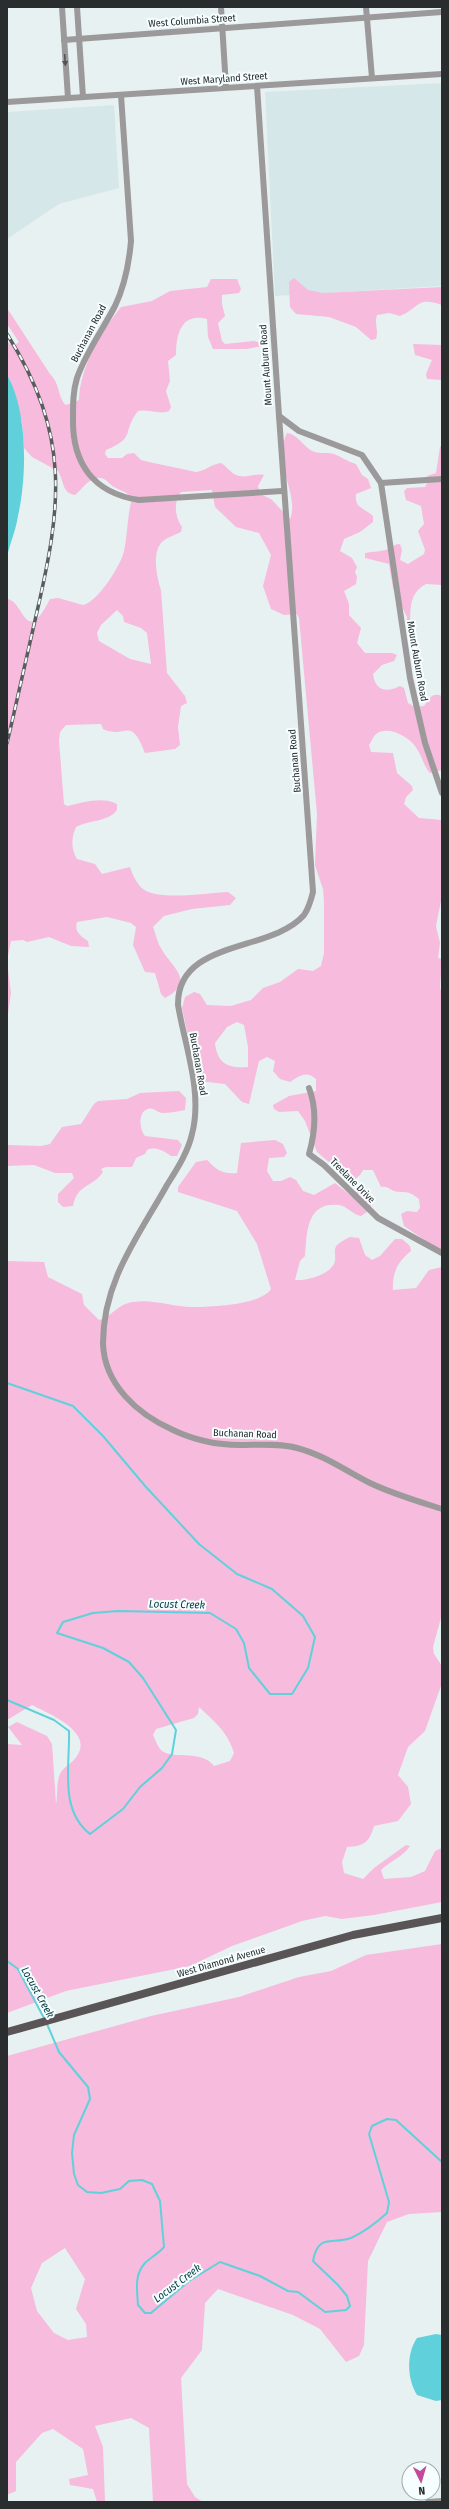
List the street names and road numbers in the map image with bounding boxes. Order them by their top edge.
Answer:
street label: West Columbia Street [148,12,237,30]
street label: West Maryland Street [180,70,269,88]
street label: Buchanan Road [69,303,109,364]
street label: Mount Auburn Road [257,324,275,406]
street label: Mount Auburn Road [404,620,430,702]
street label: Buchanan Road [286,729,304,793]
street label: Buchanan Road [187,1032,209,1097]
street label: Treelane Drive [327,1156,377,1206]
street label: Buchanan Road [213,1427,277,1441]
street label: West Diamond Avenue [176,1944,267,1980]

